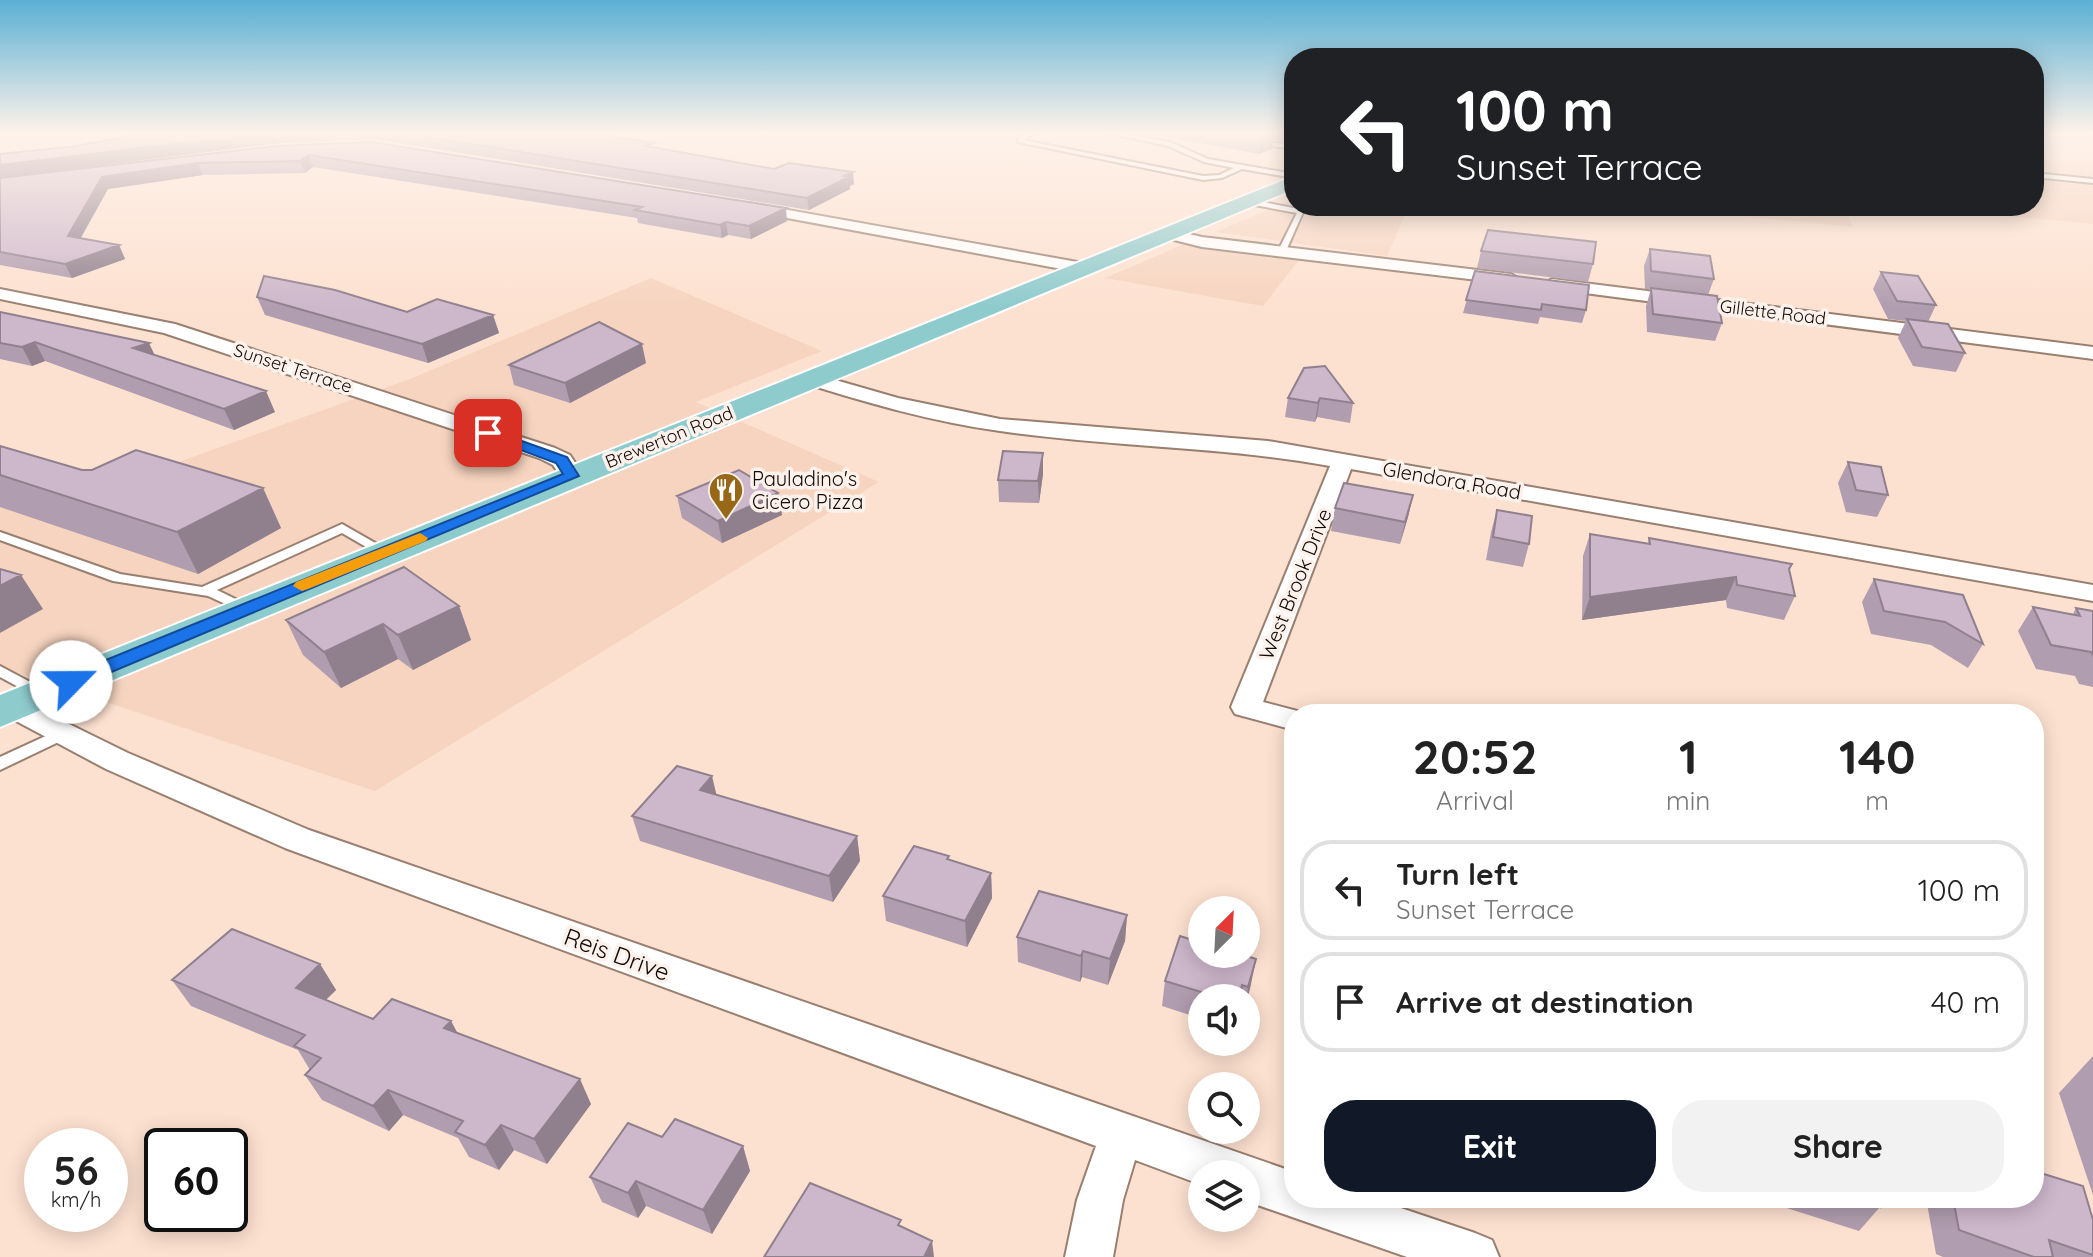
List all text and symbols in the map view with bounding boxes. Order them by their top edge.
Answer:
text: 100 m [1456,75,1614,145]
icon: left [1324,80,1428,184]
text: Sunset Terrace [1456,144,1703,189]
street label: Gillette Road [1719,294,1827,330]
street label: Sunset Terrace [231,338,355,398]
pin [454,399,522,467]
street label: Brewerton Road [602,401,736,473]
icon: arrive [466,411,510,455]
street label: Glendora Road [1381,456,1523,504]
place label: Pauladino's Cicero Pizza [752,466,863,514]
restaurant icon: Pauladino's Cicero Pizza [707,471,745,521]
street label: West Brook Drive [1253,505,1337,663]
position arrow [29,640,113,724]
text: 20:52 [1413,726,1537,786]
text: 1 [1679,726,1698,786]
text: 140 [1839,726,1915,786]
text: Arrival [1436,784,1514,817]
text: min [1666,784,1710,817]
text: m [1865,784,1889,817]
text: Turn left [1396,855,1519,893]
icon: left [1328,868,1372,912]
text: 100 m [1918,871,2000,909]
text: Sunset Terrace [1396,893,1574,926]
north arrow [1188,896,1260,968]
map controls [1188,896,1260,1232]
street label: Reis Drive [560,921,674,987]
icon: arrive [1328,980,1372,1024]
text: Arrive at destination [1396,983,1694,1021]
text: 40 m [1931,983,2000,1021]
button: sound [1188,984,1260,1056]
button: search [1188,1072,1260,1144]
button: Exit [1324,1100,1656,1192]
button: Share [1672,1100,2004,1192]
speed limit sign: 60 [144,1128,248,1232]
text: 56 [53,1145,99,1195]
button: layers [1188,1160,1260,1232]
text: km/h [51,1187,101,1212]

